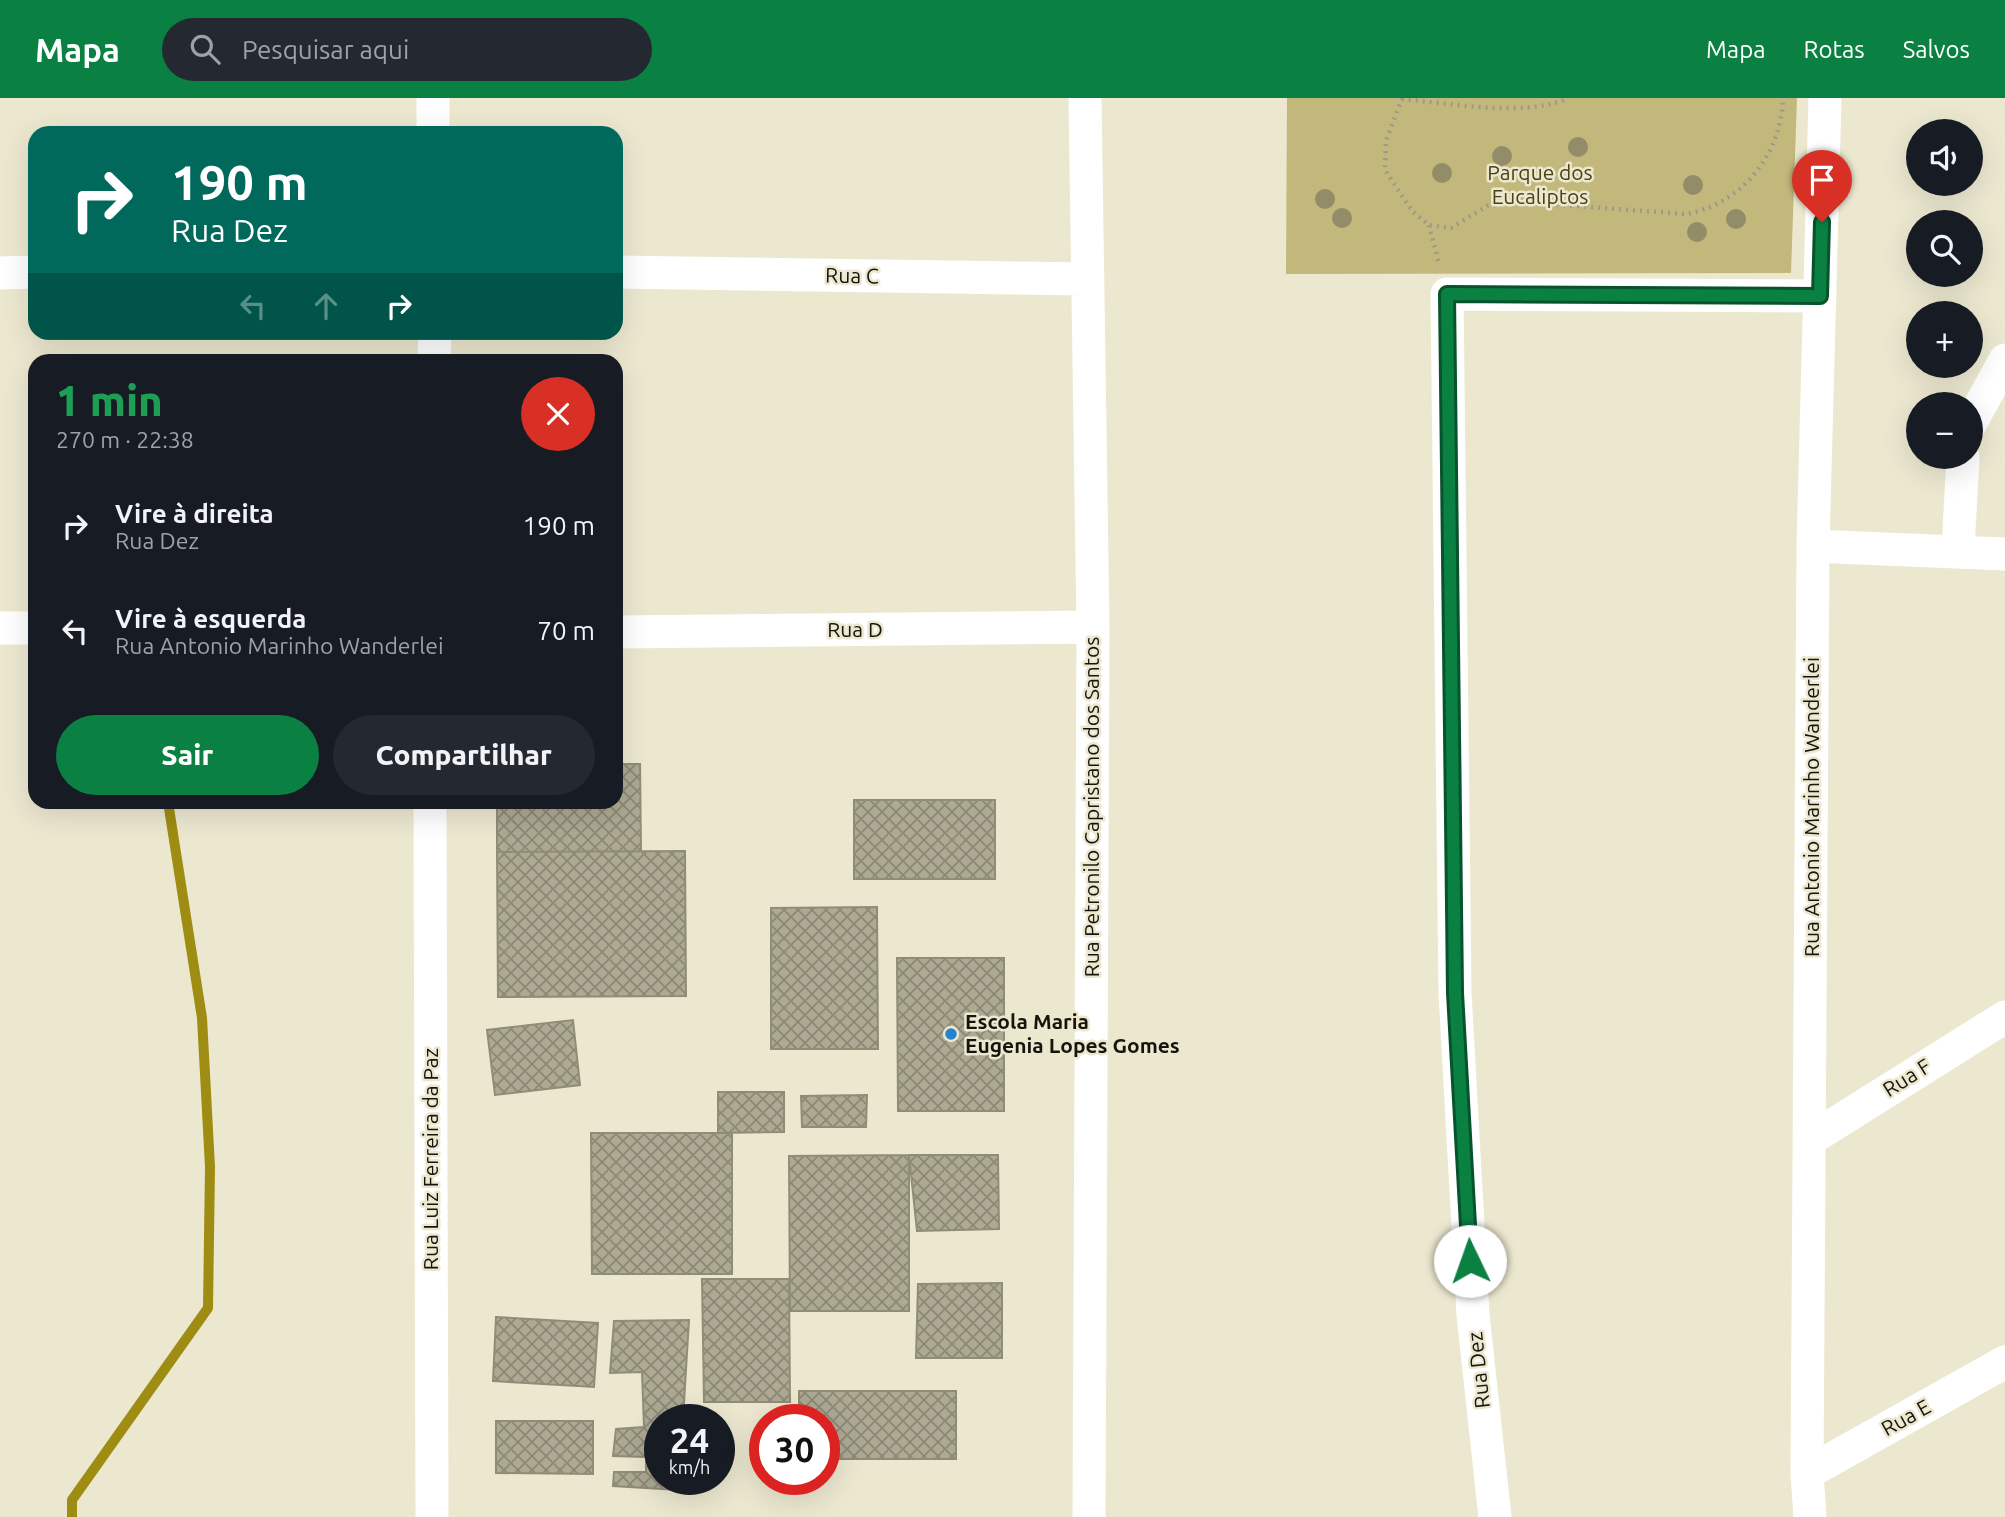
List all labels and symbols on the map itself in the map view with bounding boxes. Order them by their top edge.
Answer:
pin [1792,150,1852,222]
park label: Parque dos Eucaliptos [1487,160,1593,208]
street label: Rua C [825,263,879,287]
street label: Rua D [827,617,883,641]
street label: Rua Petronilo Capristano dos Santos [1079,637,1103,977]
street label: Rua Antonio Marinho Wanderlei [1799,657,1823,957]
place label: Escola Maria Eugenia Lopes Gomes [965,1009,1180,1057]
marker: Escola Maria Eugenia Lopes Gomes [943,1026,959,1042]
street label: Rua Luiz Ferreira da Paz [418,1048,442,1270]
street label: Rua F [1878,1053,1935,1101]
position arrow [1433,1224,1507,1298]
street label: Rua Dez [1462,1331,1494,1410]
street label: Rua E [1877,1394,1934,1440]
speed limit sign: 30 [749,1404,840,1495]

